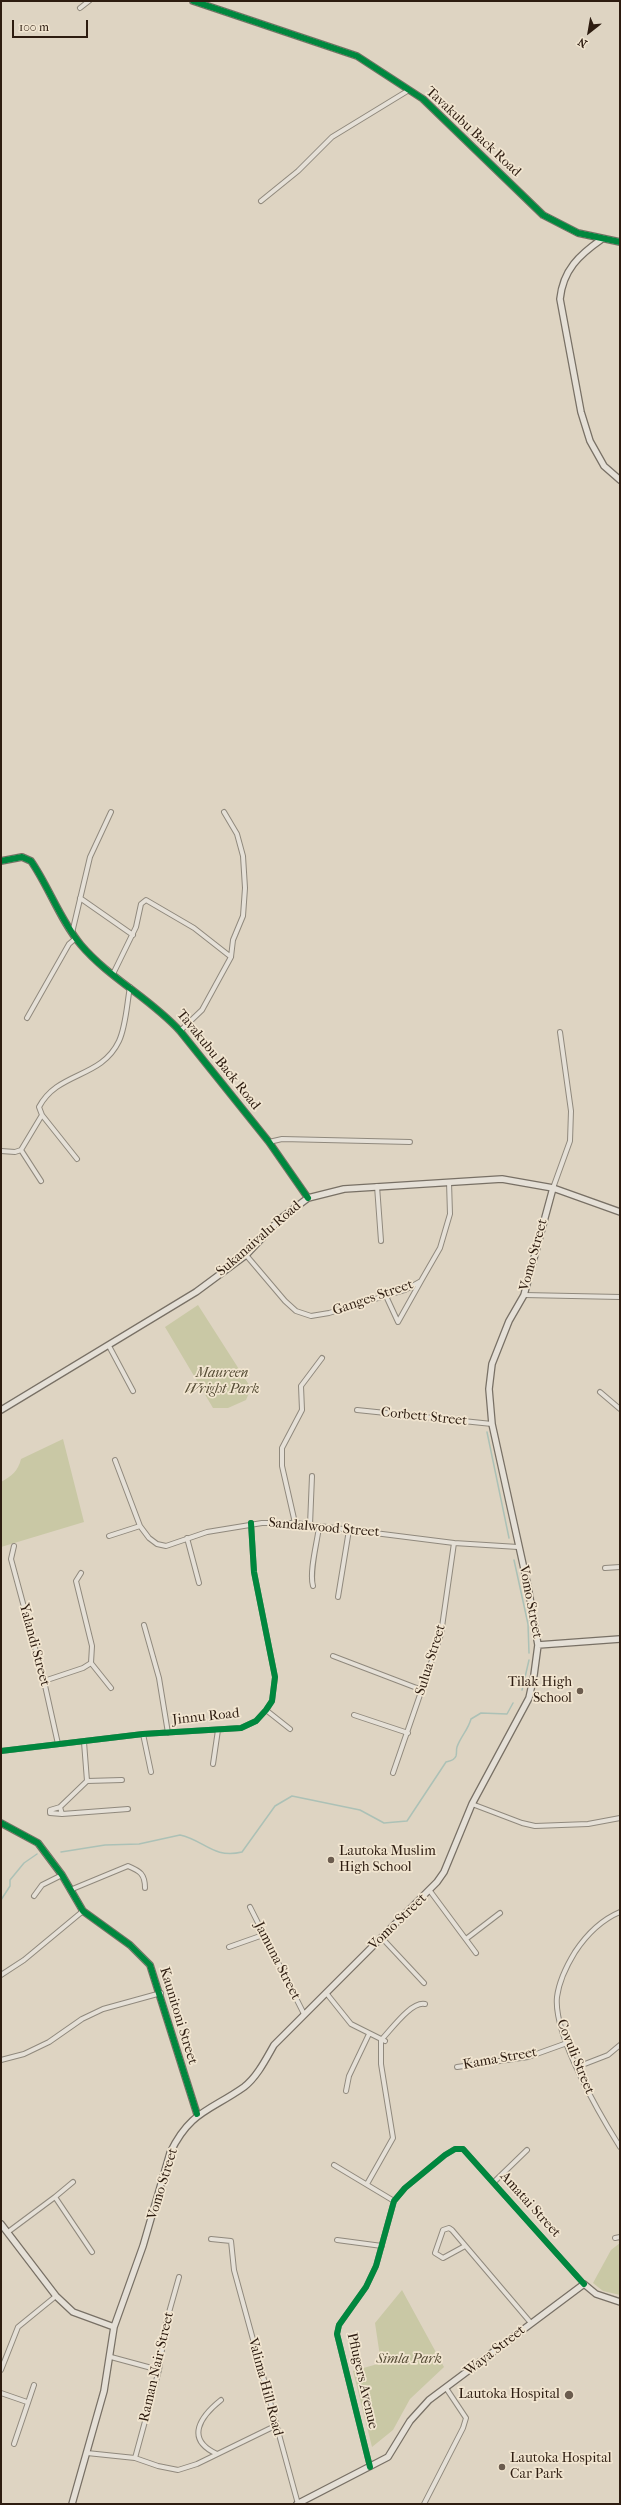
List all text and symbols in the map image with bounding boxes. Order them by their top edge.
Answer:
scale bar [14,12,90,38]
north arrow [569,12,609,52]
text: 100 m [19,20,49,34]
text: N [576,35,589,50]
street label: Tavakubu Back Road [422,84,524,180]
street label: Tavakubu Back Road [172,1006,264,1114]
street label: Sukanaivalu Road [213,1198,305,1280]
street label: Vomo Street [516,1217,552,1293]
street label: Ganges Street [331,1276,415,1320]
park label: Maureen Wright Park [185,1366,259,1398]
street label: Corbett Street [380,1404,468,1430]
street label: Sandalwood Street [268,1515,380,1541]
street label: Vomo Street [515,1564,545,1640]
street label: Yalandi Street [15,1602,53,1688]
street label: Sulua Street [412,1623,450,1697]
place label: Tilak High School [508,1675,572,1708]
marker: Tilak High School [575,1686,585,1696]
street label: Jinnu Road [172,1705,240,1729]
place label: Lautoka Muslim High School [339,1844,436,1876]
marker: Lautoka Muslim High School [326,1855,336,1865]
street label: Vomo Street [366,1890,430,1954]
street label: Jamuna Street [250,1919,304,2003]
street label: Kaunitoni Street [155,1965,201,2067]
street label: Covuli Street [552,2017,598,2097]
street label: Kama Street [462,2044,538,2074]
street label: Vomo Street [144,2146,182,2222]
street label: Amatai Street [496,2169,564,2241]
street label: Raman Nair Street [136,2310,178,2424]
street label: Waya Street [461,2322,529,2380]
street label: Pflugers Avenue [343,2331,381,2431]
street label: Valima Hill Road [244,2336,286,2438]
park label: Simla Park [376,2352,442,2368]
place label: Lautoka Hospital [458,2387,560,2403]
marker: Lautoka Hospital [563,2389,575,2401]
place label: Lautoka Hospital Car Park [510,2451,612,2484]
marker: Lautoka Hospital Car Park [497,2462,507,2472]

